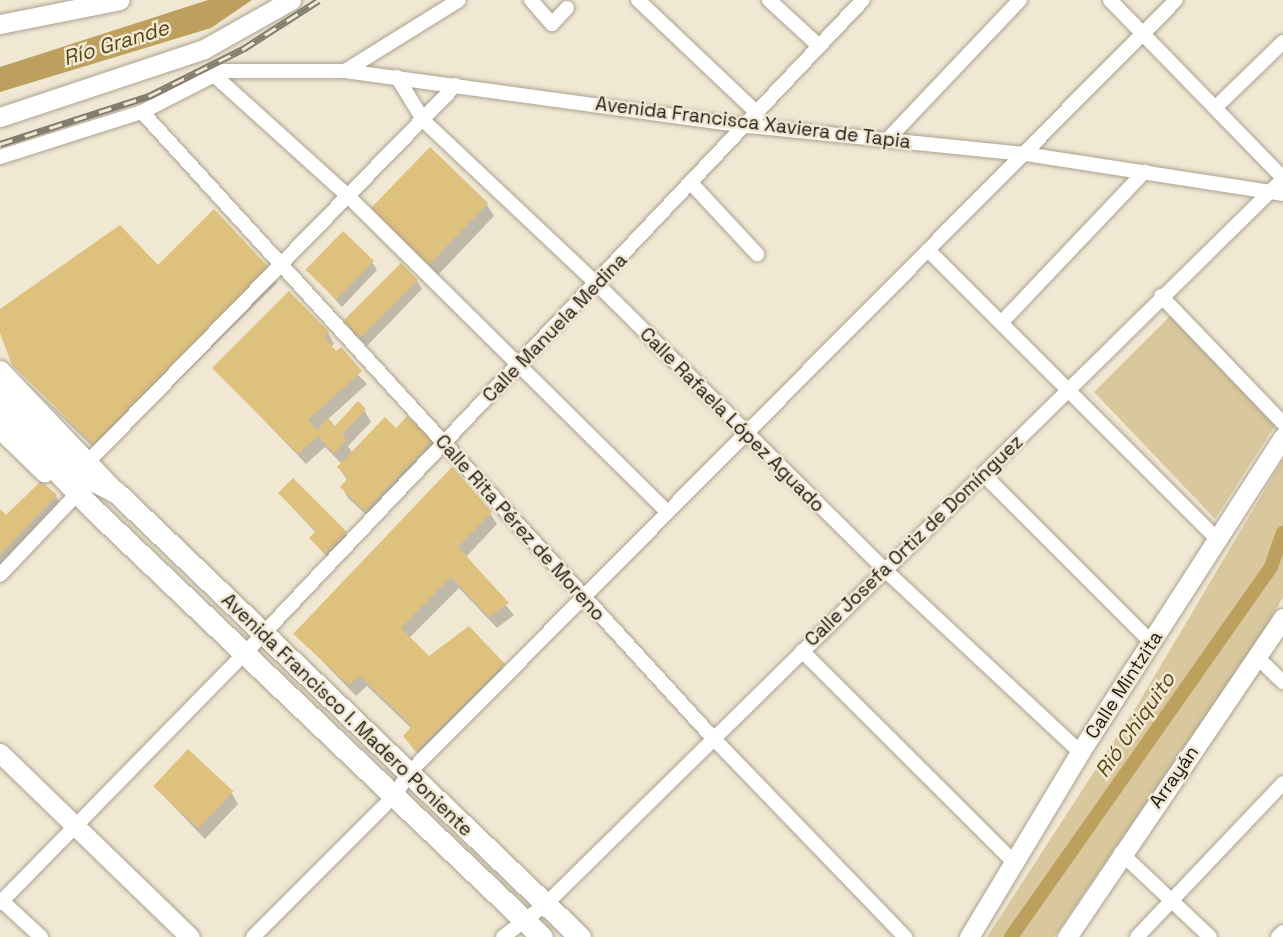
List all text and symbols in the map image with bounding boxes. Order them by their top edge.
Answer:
water label: Río Grande [60,15,172,71]
street label: Avenida Francisca Xaviera de Tapia [594,92,912,154]
street label: Calle Manuela Medina [478,249,632,407]
street label: Calle Rafaela López Aguado [635,323,829,517]
street label: Calle Rita Pérez de Moreno [430,430,610,626]
street label: Calle Josefa Ortiz de Domínguez [800,431,1028,651]
street label: Avenida Francisco I. Madero Poniente [217,589,477,841]
street label: Calle Mintzita [1081,627,1167,743]
water label: Rió Chiquito [1090,668,1180,782]
street label: Arrayán [1144,741,1204,813]

